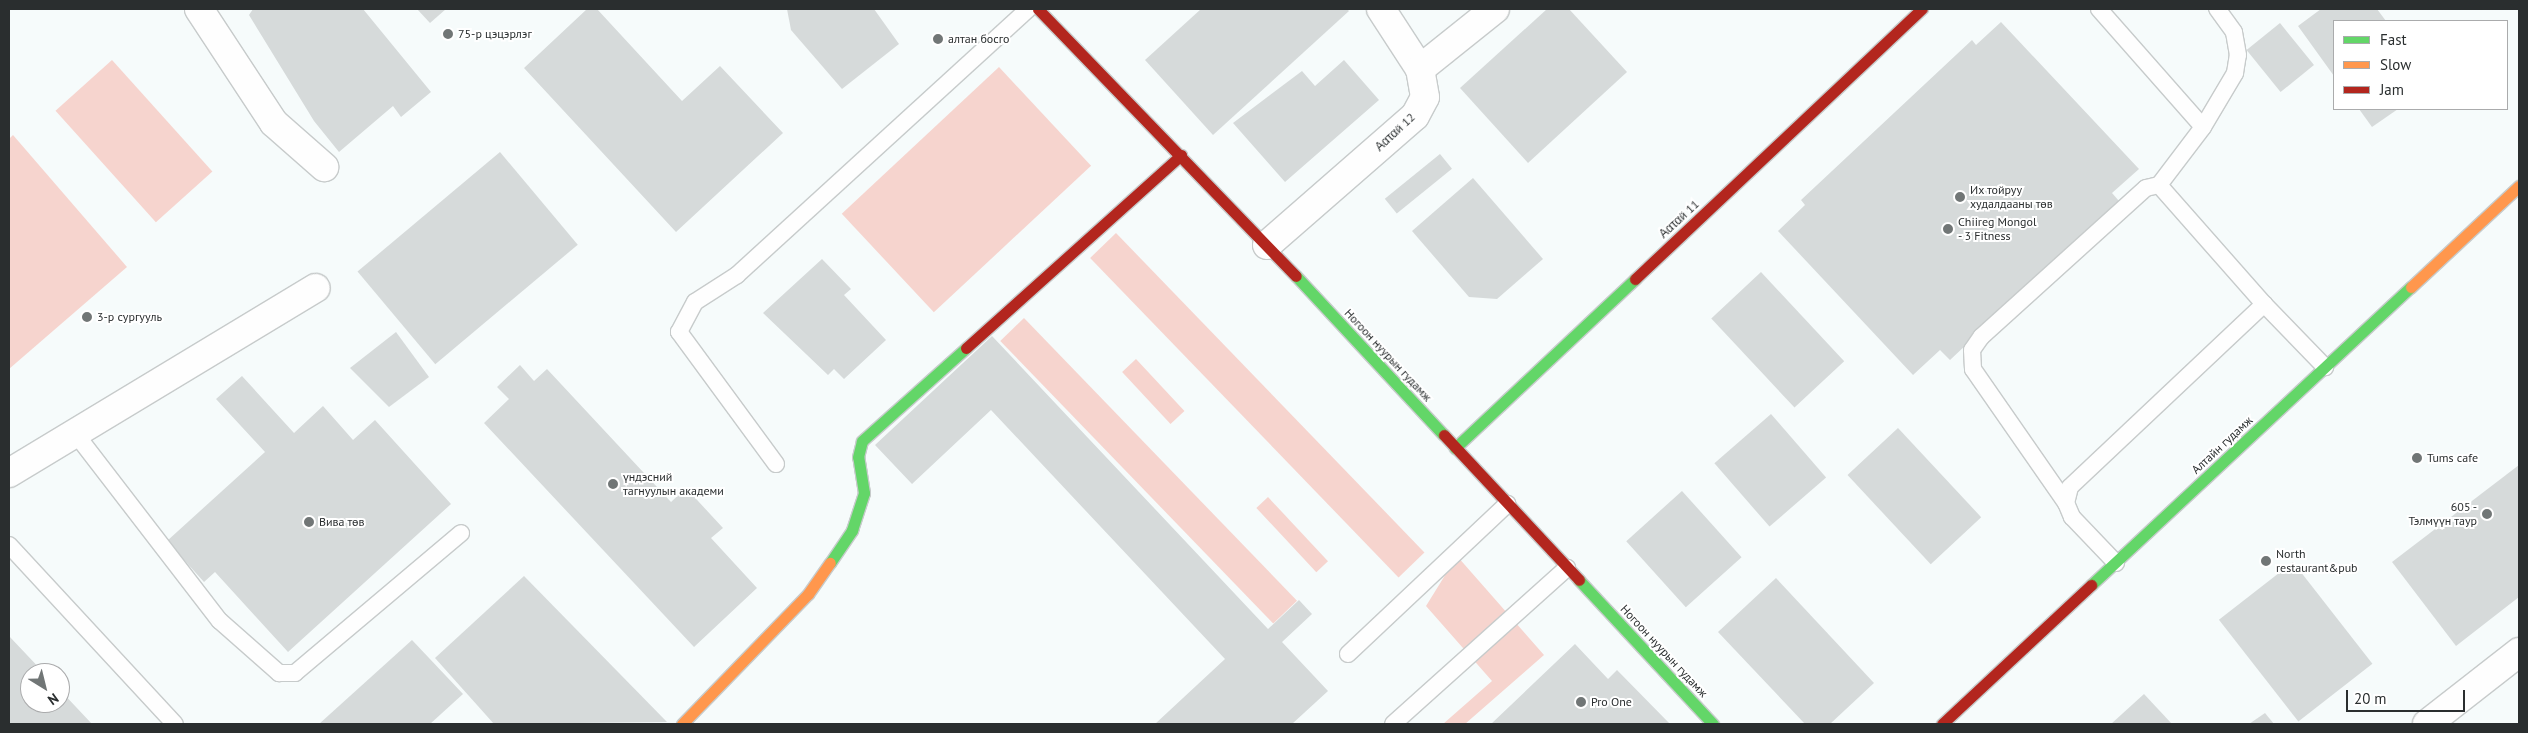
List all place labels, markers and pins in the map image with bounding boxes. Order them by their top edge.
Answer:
place label: 75-р цэцэрлэг [458,27,532,41]
marker: 75-р цэцэрлэг [442,28,454,40]
place label: алтан босго [948,32,1009,46]
marker: алтан босго [932,33,944,45]
place label: Их тойруу худалдааны төв [1970,183,2053,211]
marker: Их тойруу худалдааны төв [1954,191,1966,203]
place label: Chiireg Mongol - 3 Fitness [1958,215,2036,243]
marker: Chiireg Mongol - 3 Fitness [1942,223,1954,235]
place label: 3-р сургууль [97,310,162,324]
marker: 3-р сургууль [81,311,93,323]
place label: Tums cafe [2427,451,2478,465]
marker: Tums cafe [2411,452,2423,464]
place label: үндэсний тагнуулын академи [623,470,724,498]
marker: үндэсний тагнуулын академи [607,478,619,490]
place label: 605 - Тэлмүүн таур [2408,500,2477,528]
marker: 605 - Тэлмүүн таур [2481,508,2493,520]
place label: Вива төв [319,515,365,529]
marker: Вива төв [303,516,315,528]
place label: North restaurant&pub [2276,547,2358,575]
marker: North restaurant&pub [2260,555,2272,567]
place label: Pro One [1591,695,1632,709]
marker: Pro One [1575,696,1587,708]

